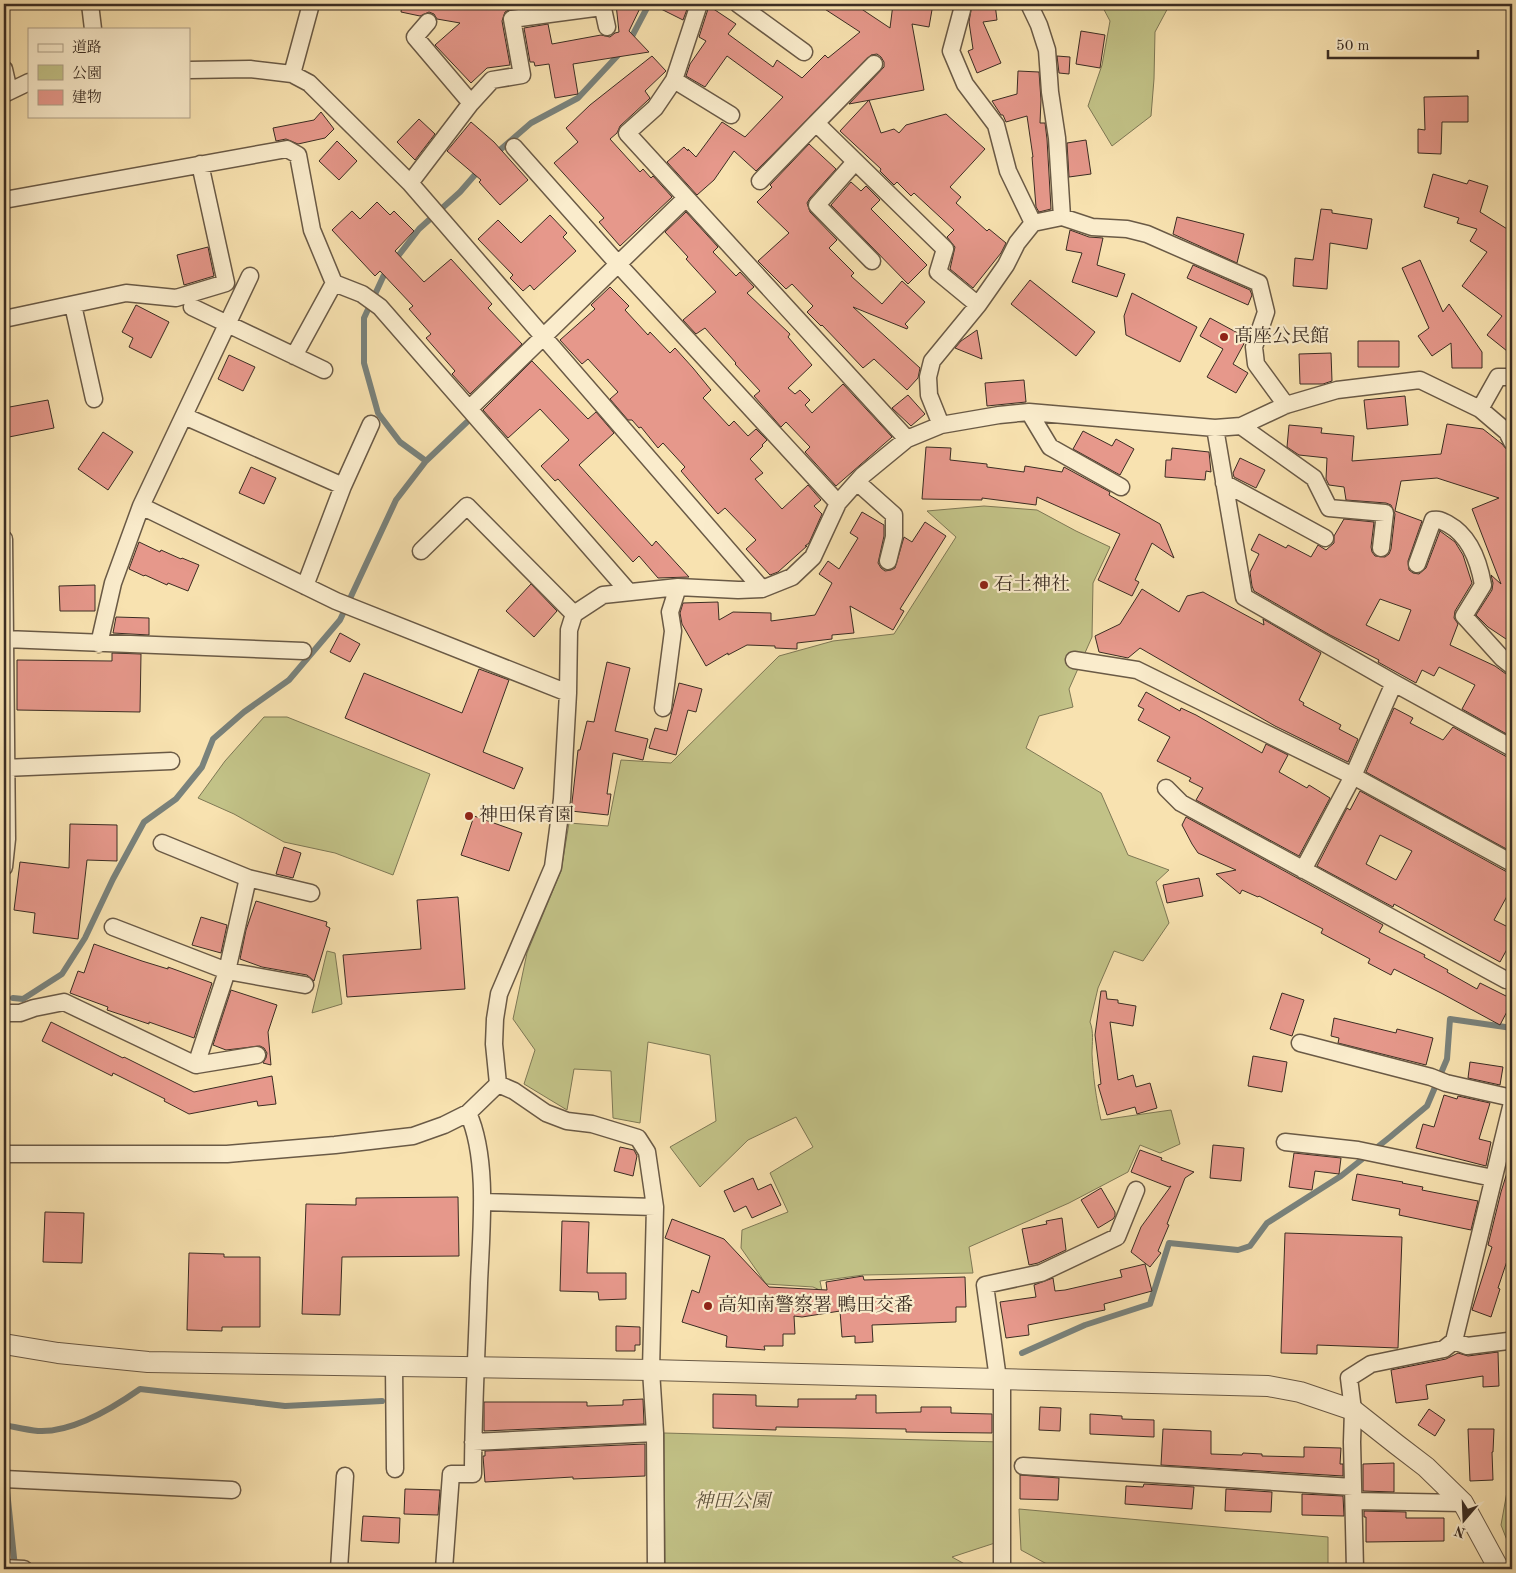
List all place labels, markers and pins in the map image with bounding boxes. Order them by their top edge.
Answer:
place label: 髙座公民館 [1234,326,1329,347]
marker: 髙座公民館 [1218,331,1230,343]
place label: 石土神社 [994,573,1070,595]
marker: 石土神社 [978,579,990,591]
place label: 神田保育園 [479,805,574,826]
marker: 神田保育園 [463,810,475,822]
place label: 高知南警察署 鴨田交番 [718,1294,913,1316]
marker: 高知南警察署 鴨田交番 [702,1300,714,1312]

